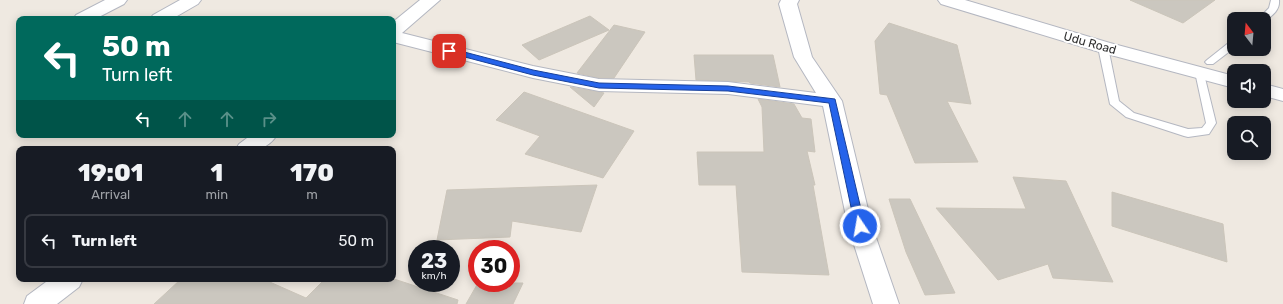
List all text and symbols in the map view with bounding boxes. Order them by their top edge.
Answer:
north arrow [1227,12,1271,56]
map controls [1227,12,1271,160]
street label: Udu Road [1062,29,1118,57]
text: 50 m [102,30,171,63]
icon: left [36,32,88,84]
pin [432,34,466,68]
icon: arrive [438,40,460,62]
text: Turn left [102,64,172,86]
button: sound [1227,64,1271,108]
icon: left [132,108,154,130]
icon: ahead [174,108,196,130]
icon: ahead [216,108,238,130]
icon: right [258,108,280,130]
button: search [1227,116,1271,160]
text: 19:01 [78,159,143,187]
text: 1 [210,159,223,187]
text: 170 [290,159,334,187]
text: Arrival [91,187,130,202]
text: min [205,187,228,202]
text: m [306,187,318,202]
position arrow [839,205,881,247]
icon: left [38,230,60,252]
text: Turn left [72,232,137,250]
text: 50 m [339,232,374,250]
speed limit sign: 30 [468,240,520,292]
text: 23 [421,249,447,273]
text: km/h [422,270,446,282]

